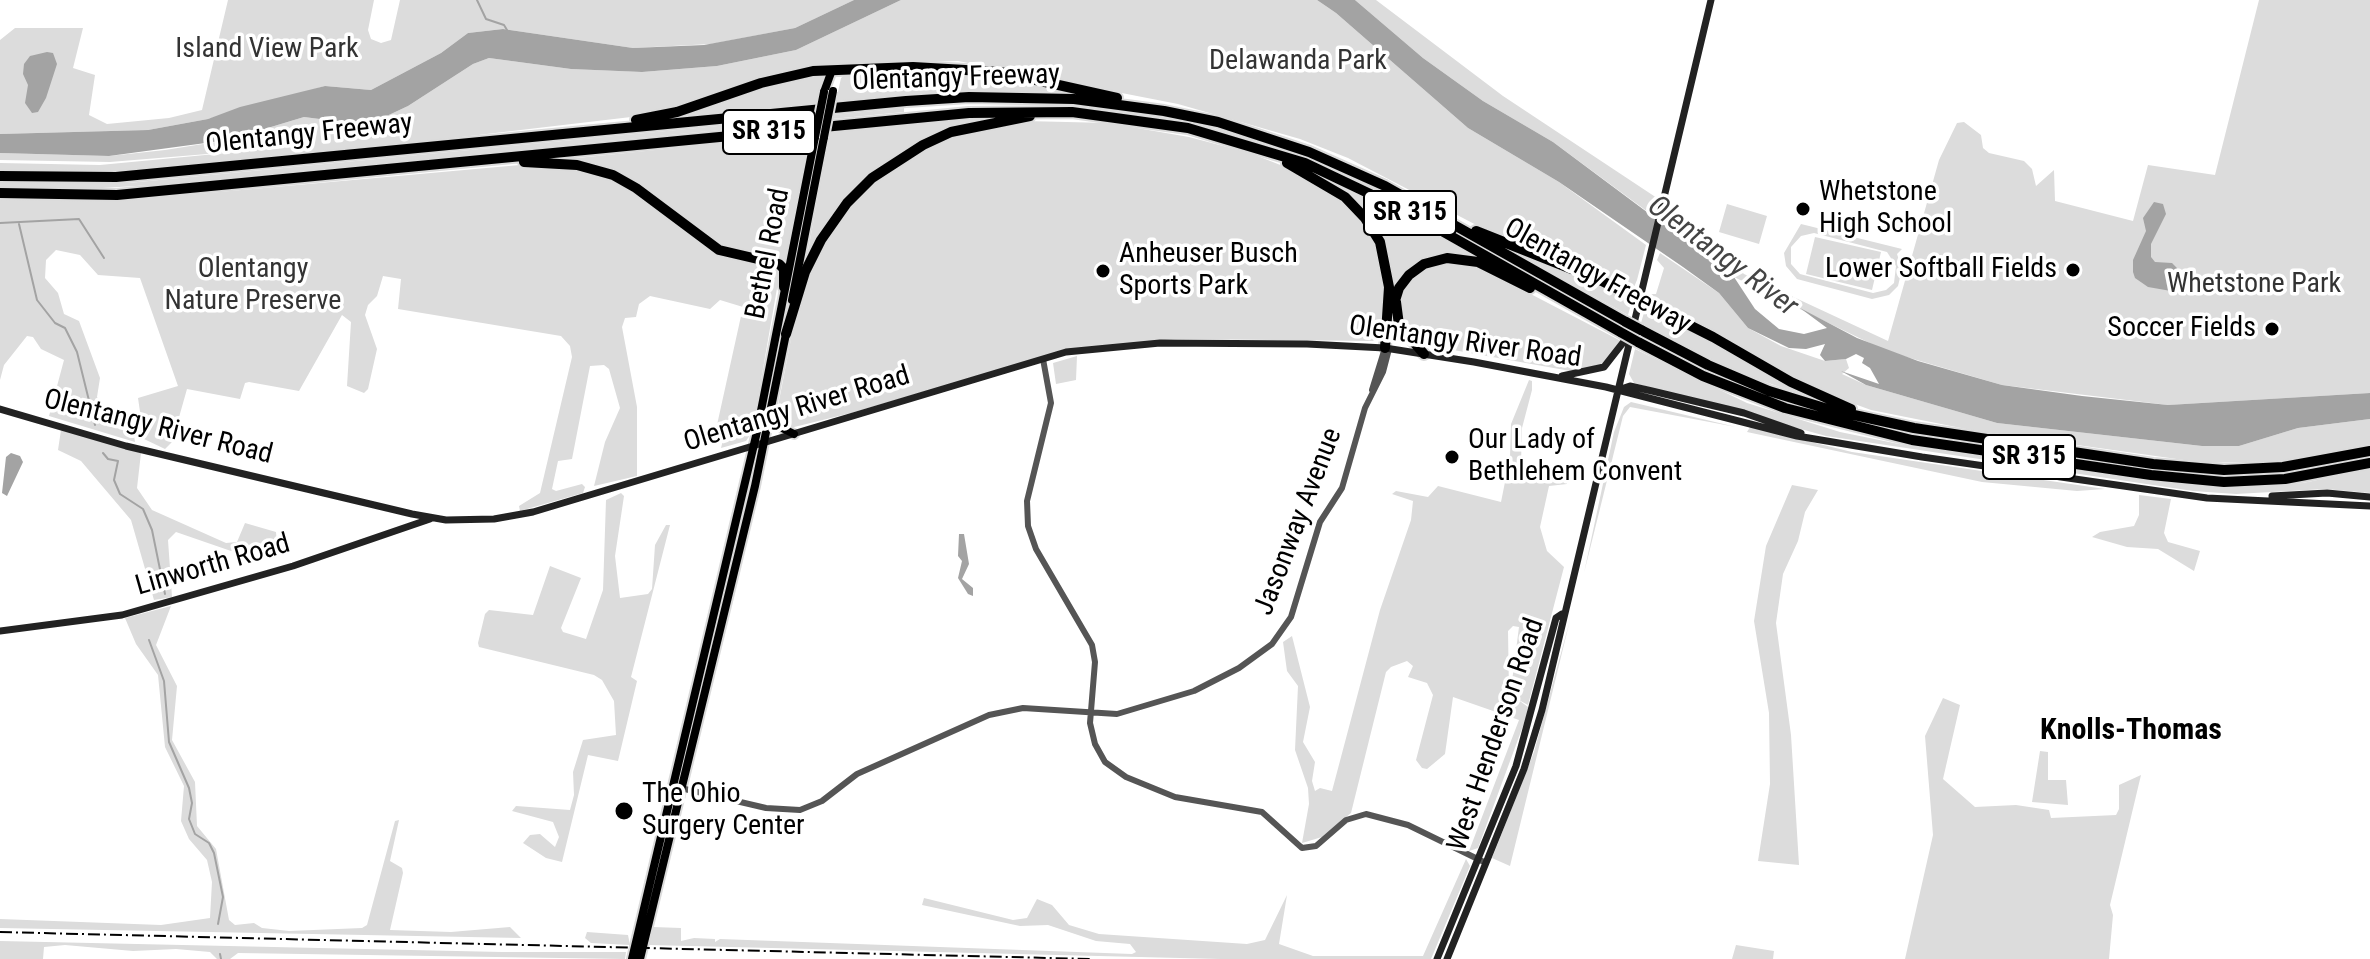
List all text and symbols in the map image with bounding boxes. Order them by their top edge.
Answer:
park label: Island View Park [175,33,359,67]
park label: Delawanda Park [1209,45,1387,79]
street label: Olentangy Freeway [852,59,1060,99]
street label: Olentangy Freeway [204,107,414,163]
road number: SR 315 [723,110,815,154]
place label: Whetstone High School [1819,176,1952,242]
street label: Bethel Road [740,186,798,322]
water label: Olentangy River [1640,189,1804,325]
road number: SR 315 [1364,191,1456,235]
marker: Whetstone High School [1794,200,1812,218]
street label: Olentangy Freeway [1498,212,1696,342]
place label: Anheuser Busch Sports Park [1119,238,1298,304]
park label: Olentangy Nature Preserve [165,253,341,319]
place label: Lower Softball Fields [1825,253,2057,287]
marker: Lower Softball Fields [2064,261,2082,279]
marker: Anheuser Busch Sports Park [1094,262,1112,280]
park label: Whetstone Park [2167,268,2341,302]
street label: Olentangy River Road [1347,310,1583,376]
place label: Soccer Fields [2107,312,2256,346]
marker: Soccer Fields [2263,320,2281,338]
street label: Olentangy River Road [680,360,914,460]
street label: Olentangy River Road [40,383,276,473]
street label: Jasonway Avenue [1248,424,1350,620]
place label: Our Lady of Bethlehem Convent [1468,424,1682,490]
road number: SR 315 [1983,435,2075,479]
marker: Our Lady of Bethlehem Convent [1443,448,1461,466]
street label: Linworth Road [132,528,294,604]
street label: West Henderson Road [1441,614,1553,856]
district label: Knolls-Thomas [2040,713,2222,749]
place label: The Ohio Surgery Center [642,778,805,844]
marker: The Ohio Surgery Center [613,800,635,822]

